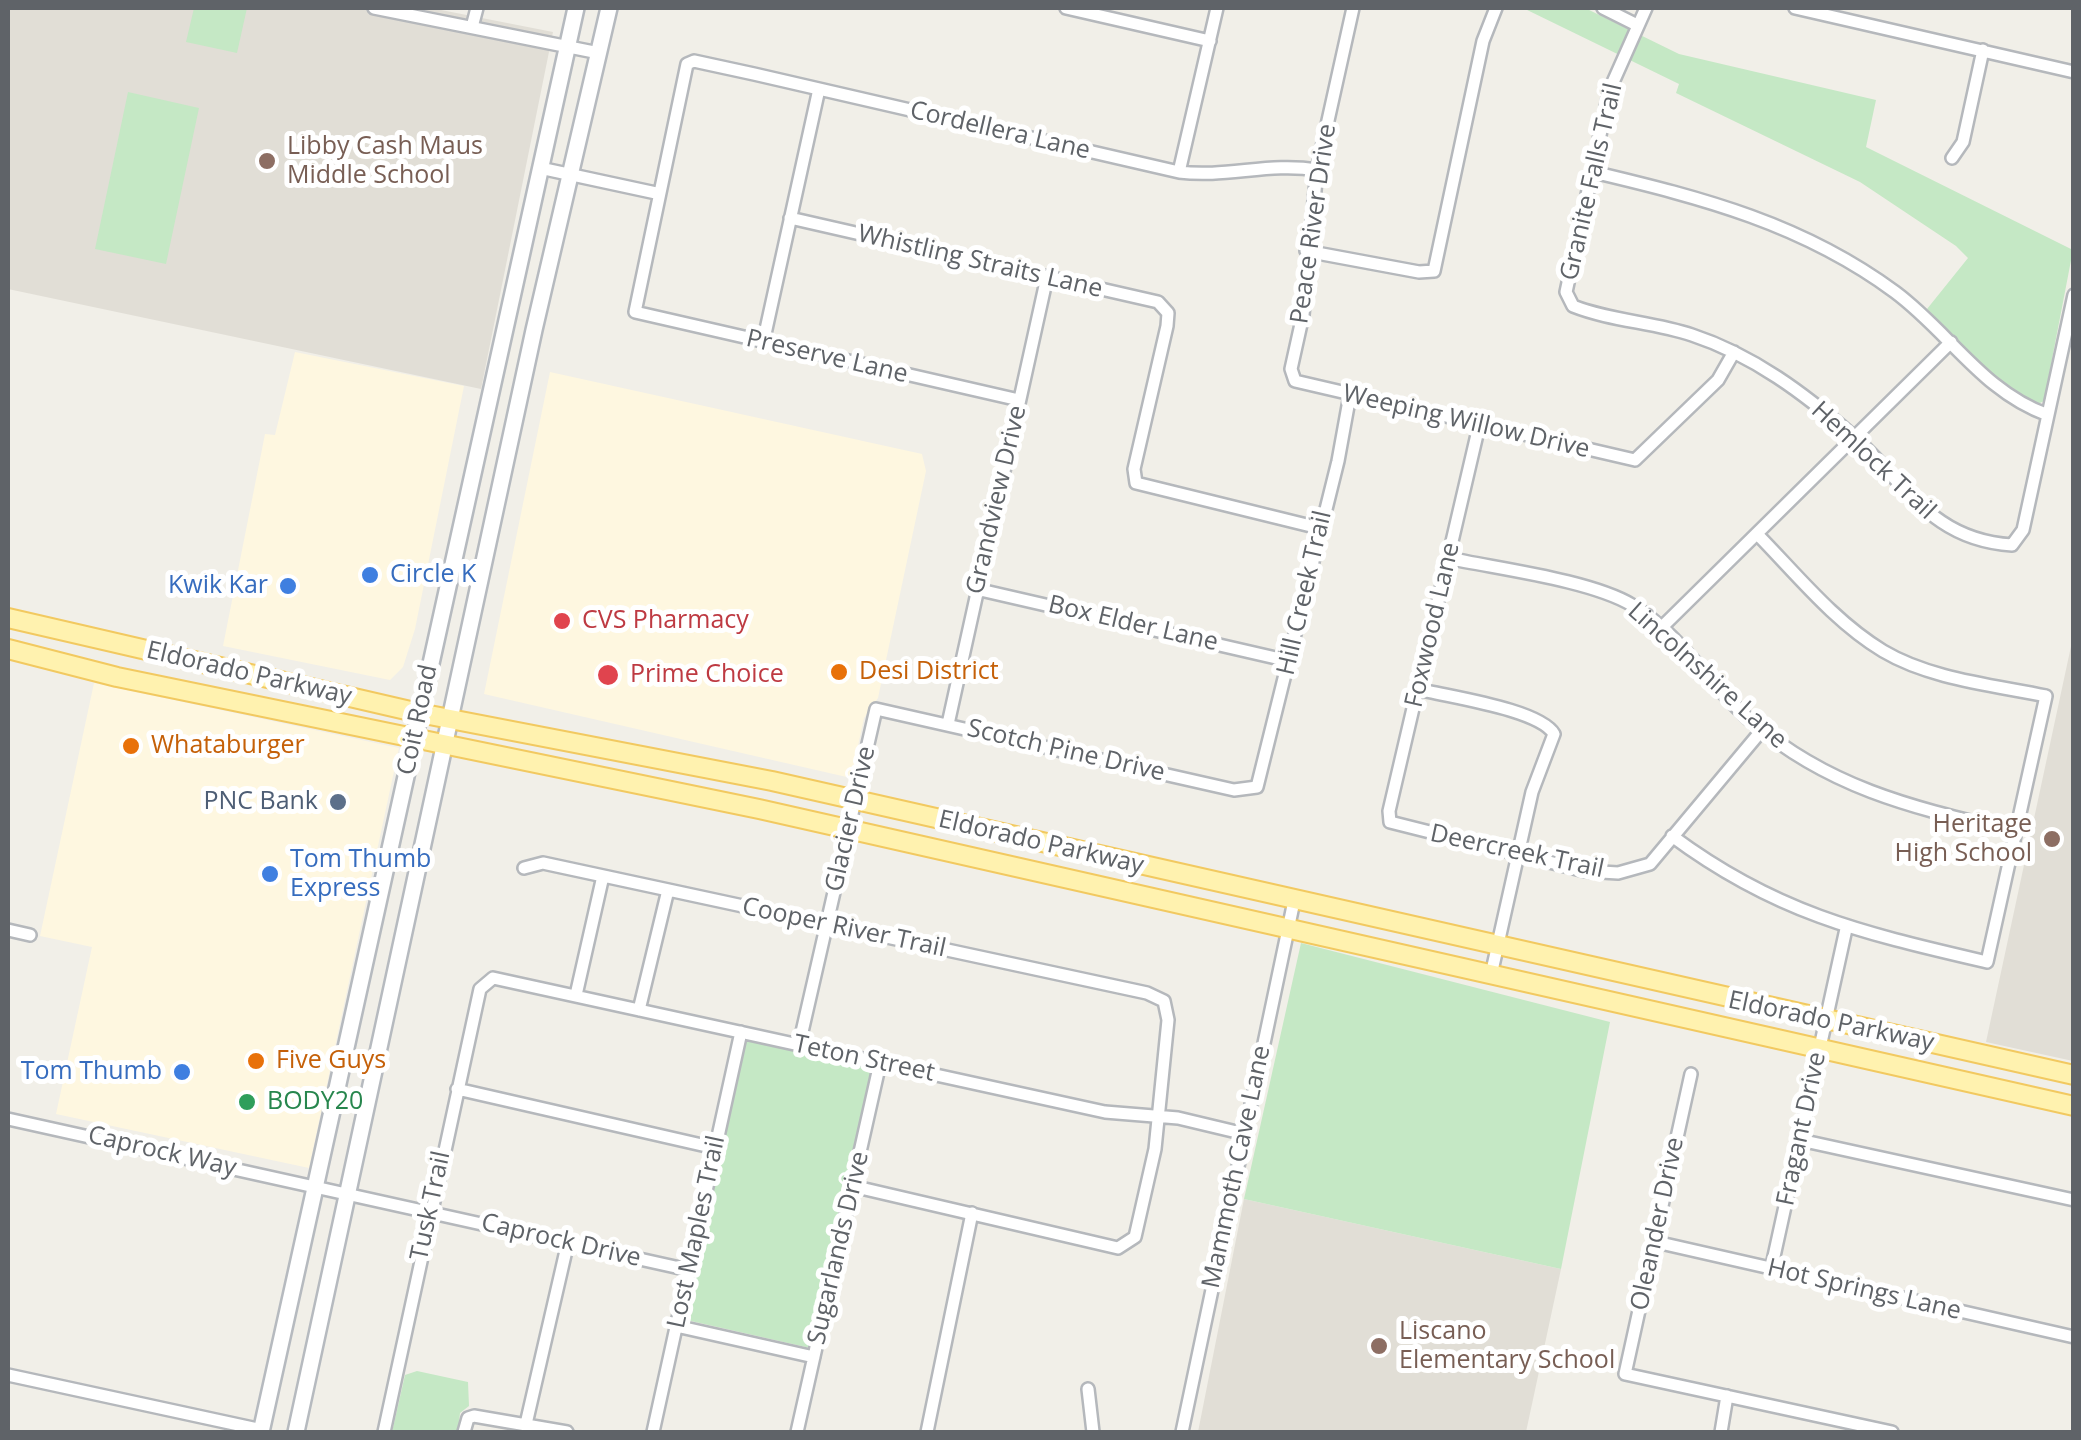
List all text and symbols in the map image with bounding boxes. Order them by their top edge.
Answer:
street label: Granite Falls Trail [1555,80,1629,284]
street label: Cordellera Lane [907,96,1093,166]
street label: Peace River Drive [1285,122,1343,326]
place label: Libby Cash Maus Middle School [287,132,483,191]
marker: Libby Cash Maus Middle School [256,150,278,172]
street label: Whistling Straits Lane [855,219,1105,305]
street label: Preserve Lane [743,324,911,390]
street label: Weeping Willow Drive [1340,379,1592,465]
street label: Hemlock Trail [1805,396,1941,526]
street label: Grandview Drive [961,403,1033,597]
street label: Hill Creek Trail [1271,508,1339,678]
street label: Foxwood Lane [1399,539,1467,711]
place label: Circle K [390,560,476,590]
marker: Circle K [359,564,381,586]
place label: Kwik Kar [168,571,268,601]
marker: Kwik Kar [277,575,299,597]
street label: Box Elder Lane [1045,590,1221,658]
street label: Lincolnshire Lane [1621,597,1793,755]
place label: CVS Pharmacy [582,606,749,636]
marker: CVS Pharmacy [551,610,573,632]
street label: Eldorado Parkway [144,636,354,712]
place label: Desi District [859,657,999,687]
place label: Prime Choice [630,660,784,690]
marker: Desi District [828,661,850,683]
street label: Coit Road [392,662,444,778]
marker: Prime Choice [595,662,621,688]
street label: Scotch Pine Drive [964,714,1168,788]
place label: Whataburger [151,731,305,761]
marker: Whataburger [120,735,142,757]
street label: Glacier Drive [820,743,882,895]
place label: PNC Bank [203,787,318,817]
marker: PNC Bank [327,791,349,813]
street label: Eldorado Parkway [936,805,1146,881]
place label: Heritage High School [1894,810,2032,869]
street label: Deercreek Trail [1427,819,1607,885]
marker: Heritage High School [2041,828,2063,850]
place label: Tom Thumb Express [290,845,431,904]
marker: Tom Thumb Express [259,863,281,885]
street label: Cooper River Trail [739,892,949,964]
street label: Eldorado Parkway [1725,986,1937,1058]
street label: Teton Street [791,1029,937,1089]
street label: Mammoth Cave Lane [1197,1043,1277,1291]
place label: Five Guys [276,1046,386,1076]
street label: Fragant Drive [1771,1049,1833,1209]
marker: Five Guys [245,1050,267,1072]
place label: Tom Thumb [21,1057,162,1087]
marker: Tom Thumb [171,1061,193,1083]
place label: BODY20 [267,1087,363,1117]
marker: BODY20 [236,1091,258,1113]
street label: Caprock Way [85,1120,239,1184]
street label: Lost Maples Trail [662,1133,732,1331]
street label: Oleander Drive [1625,1135,1691,1313]
street label: Tusk Trail [405,1149,457,1263]
street label: Sugarlands Drive [802,1149,876,1347]
street label: Caprock Drive [478,1208,644,1274]
street label: Hot Springs Lane [1764,1253,1964,1327]
place label: Liscano Elementary School [1399,1317,1615,1376]
marker: Liscano Elementary School [1368,1335,1390,1357]

